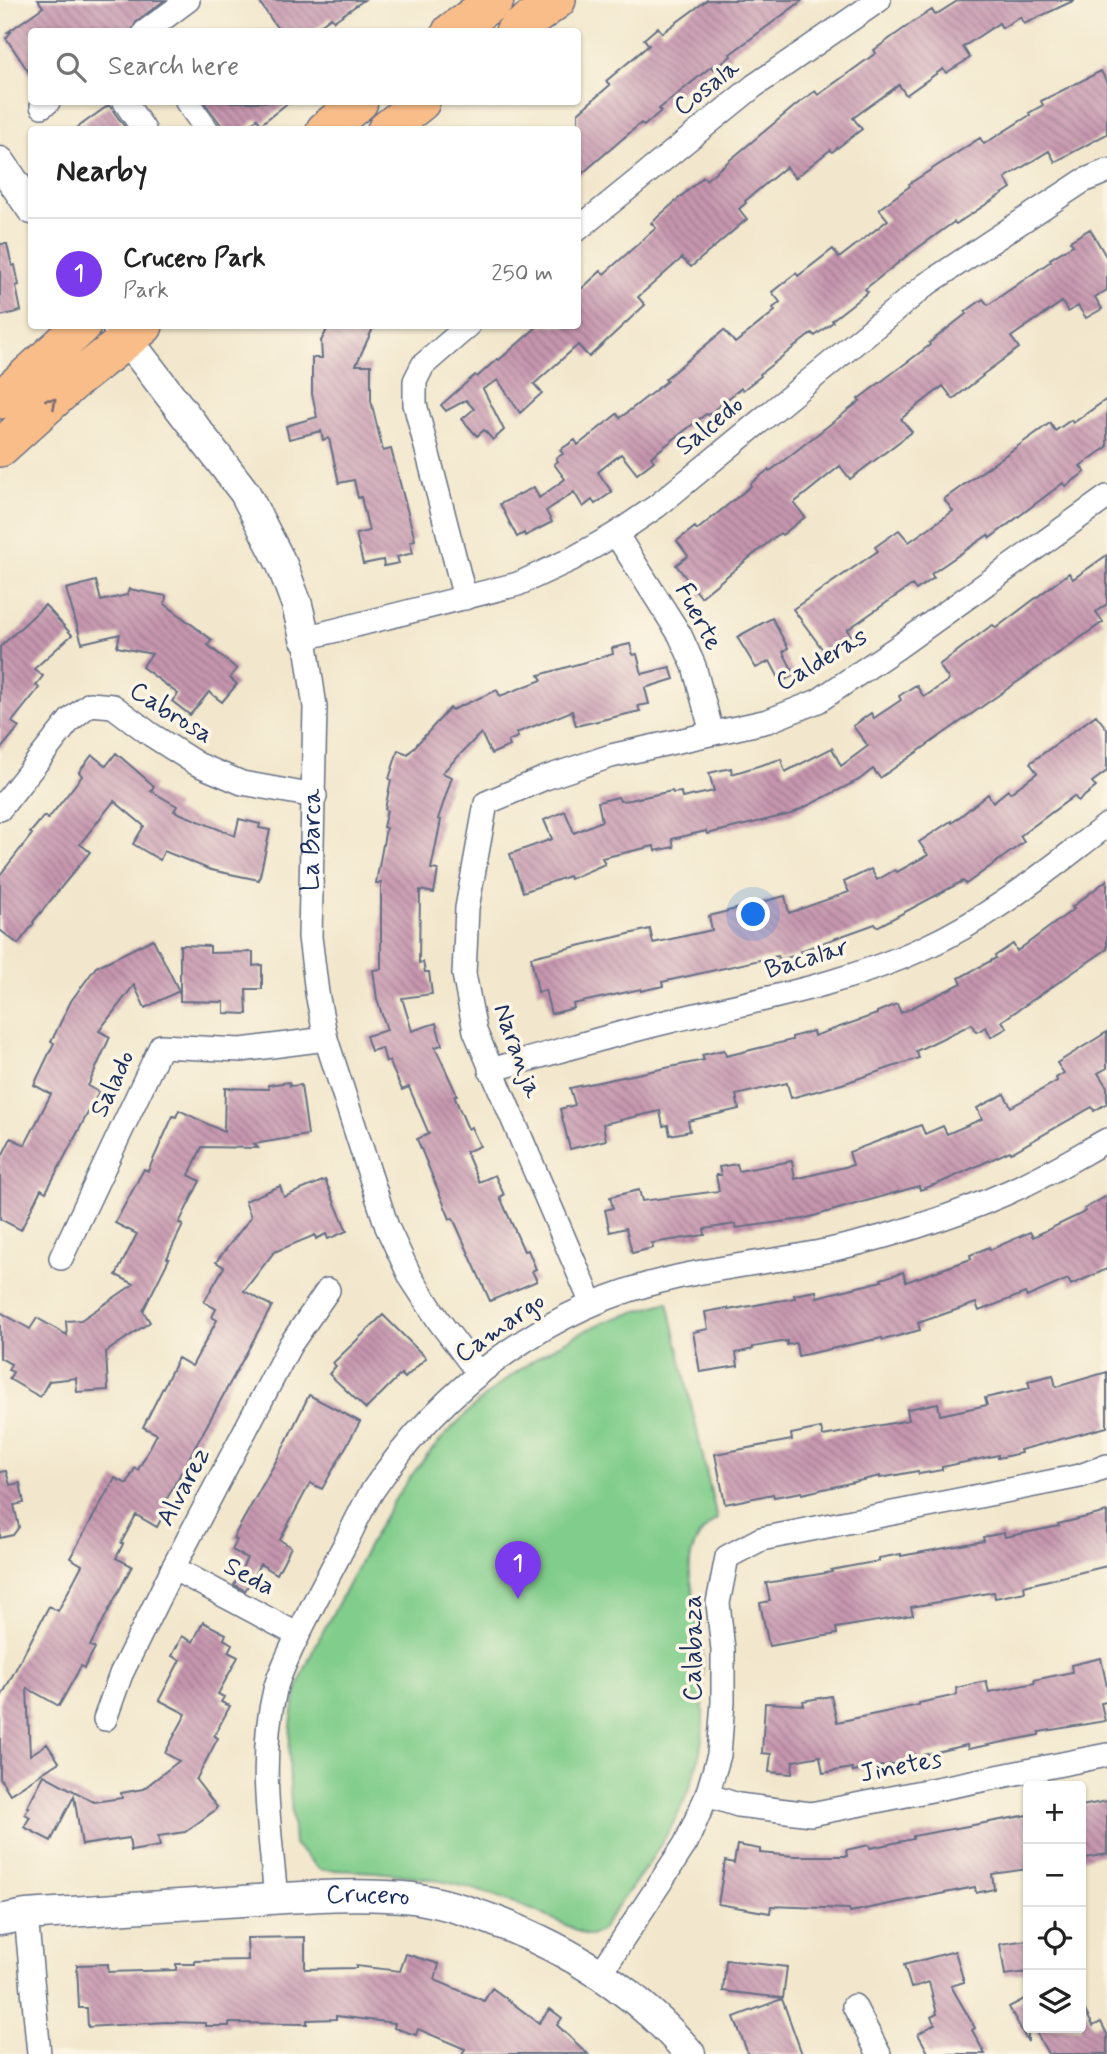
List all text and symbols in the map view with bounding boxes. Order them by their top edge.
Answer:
search box [28,28,581,105]
icon: search [52,48,90,86]
text: Search here [108,50,239,84]
street label: Cosala [667,51,747,124]
text: Nearby [56,152,147,191]
text: Crucero Park [123,242,265,276]
text: 1 [74,259,84,289]
text: 250 m [491,259,553,289]
text: Park [123,276,169,306]
street label: Salcedo [669,388,751,464]
one-way arrow [43,397,56,410]
street label: Fuerte [666,577,730,657]
street label: Calderas [770,620,874,700]
street label: Cabrosa [123,674,219,752]
street label: La Barca [294,788,330,892]
your location [736,897,770,931]
street label: Bacalar [761,930,853,988]
street label: Naranja [484,999,550,1103]
street label: Salado [83,1045,143,1123]
street label: Camargo [448,1285,552,1371]
street label: Alvarez [149,1442,219,1532]
pin: 1 [495,1541,541,1599]
street label: Seda [218,1550,280,1604]
street label: Calabaza [677,1595,711,1701]
street label: Jinetes [857,1742,945,1792]
map controls [1023,1781,1086,2033]
button: + [1023,1781,1086,1844]
button: − [1023,1844,1086,1907]
street label: Crucero [326,1878,411,1914]
button: locate [1023,1907,1086,1970]
button: layers [1023,1970,1086,2033]

